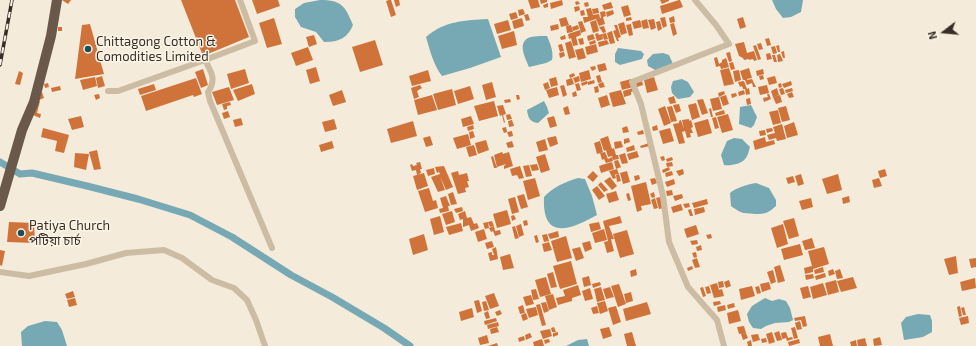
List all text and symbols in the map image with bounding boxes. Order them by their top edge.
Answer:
north arrow [924,12,964,52]
text: N [925,30,939,41]
place label: Chittagong Cotton & Comodities Limited [96,34,216,65]
marker: Chittagong Cotton & Comodities Limited [83,44,93,54]
place label: Patiya Church পটিয়া চার্চ [29,218,110,249]
marker: Patiya Church পটিয়া চার্চ [16,228,26,238]

